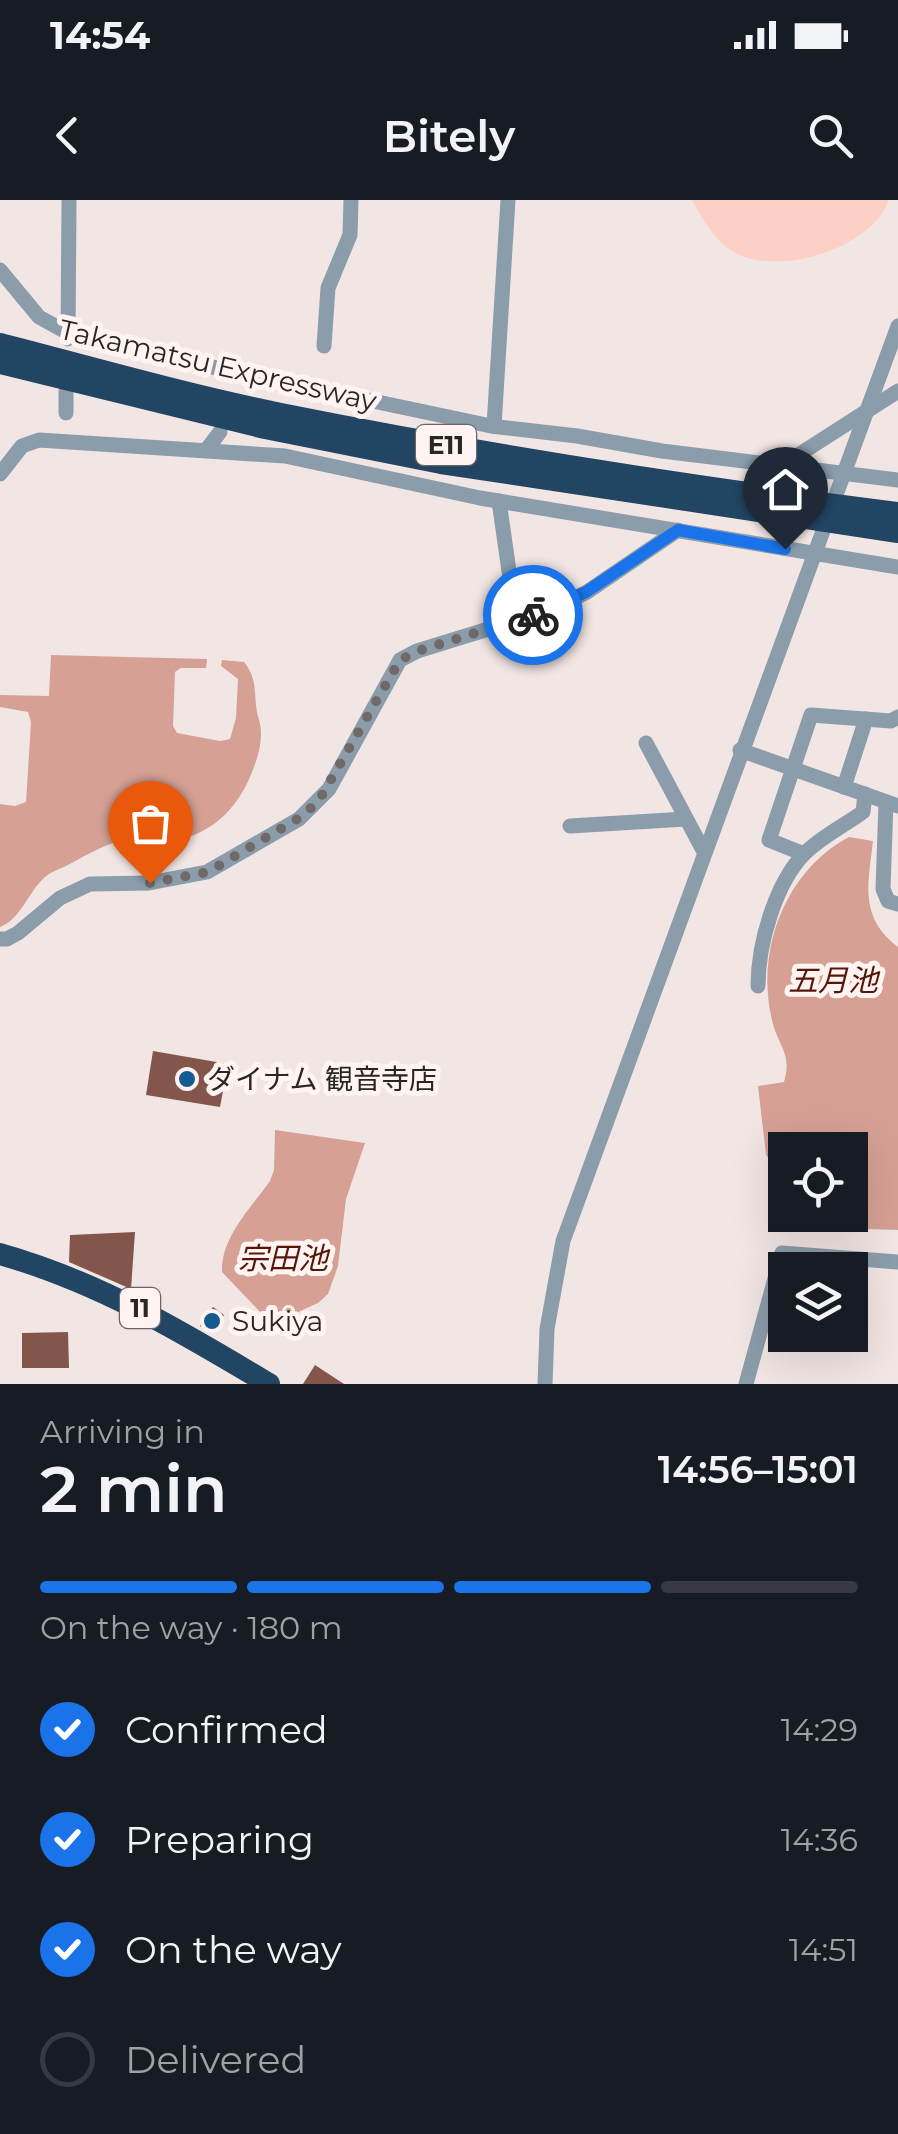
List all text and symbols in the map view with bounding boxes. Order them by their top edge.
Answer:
text: 14:54 [50,12,150,59]
icon: back [40,108,95,163]
text: Bitely [383,108,515,163]
icon: search [803,108,858,163]
street label: Takamatsu Expressway [56,312,381,418]
road number: E11 [416,425,476,465]
pin [743,447,828,550]
icon: home [758,462,813,517]
courier [483,565,583,665]
icon: bike [506,588,561,643]
pin [108,781,193,884]
icon: bag [123,796,178,851]
water label: 五月池 [788,962,881,999]
place label: ダイナム 観音寺店 [207,1062,437,1096]
marker: ダイナム 観音寺店 [176,1068,198,1090]
map controls [768,1132,868,1352]
button: locate [768,1132,868,1232]
water label: 宗田池 [238,1240,331,1277]
button: layers [768,1252,868,1352]
road number: 11 [120,1288,160,1328]
place label: Sukiya [232,1304,323,1338]
marker: Sukiya [201,1310,223,1332]
text: Arriving in [40,1412,205,1451]
text: 14:56–15:01 [658,1446,858,1493]
text: 2 min [40,1449,228,1528]
text: On the way · 180 m [40,1608,343,1647]
icon: check [40,1702,95,1757]
text: Confirmed [125,1706,328,1753]
text: 14:29 [781,1710,858,1749]
icon: check [40,1812,95,1867]
text: Preparing [125,1816,314,1863]
text: 14:36 [781,1820,858,1859]
icon: check [40,1922,95,1977]
text: On the way [125,1926,342,1973]
text: 14:51 [789,1930,858,1969]
text: Delivered [125,2036,306,2083]

